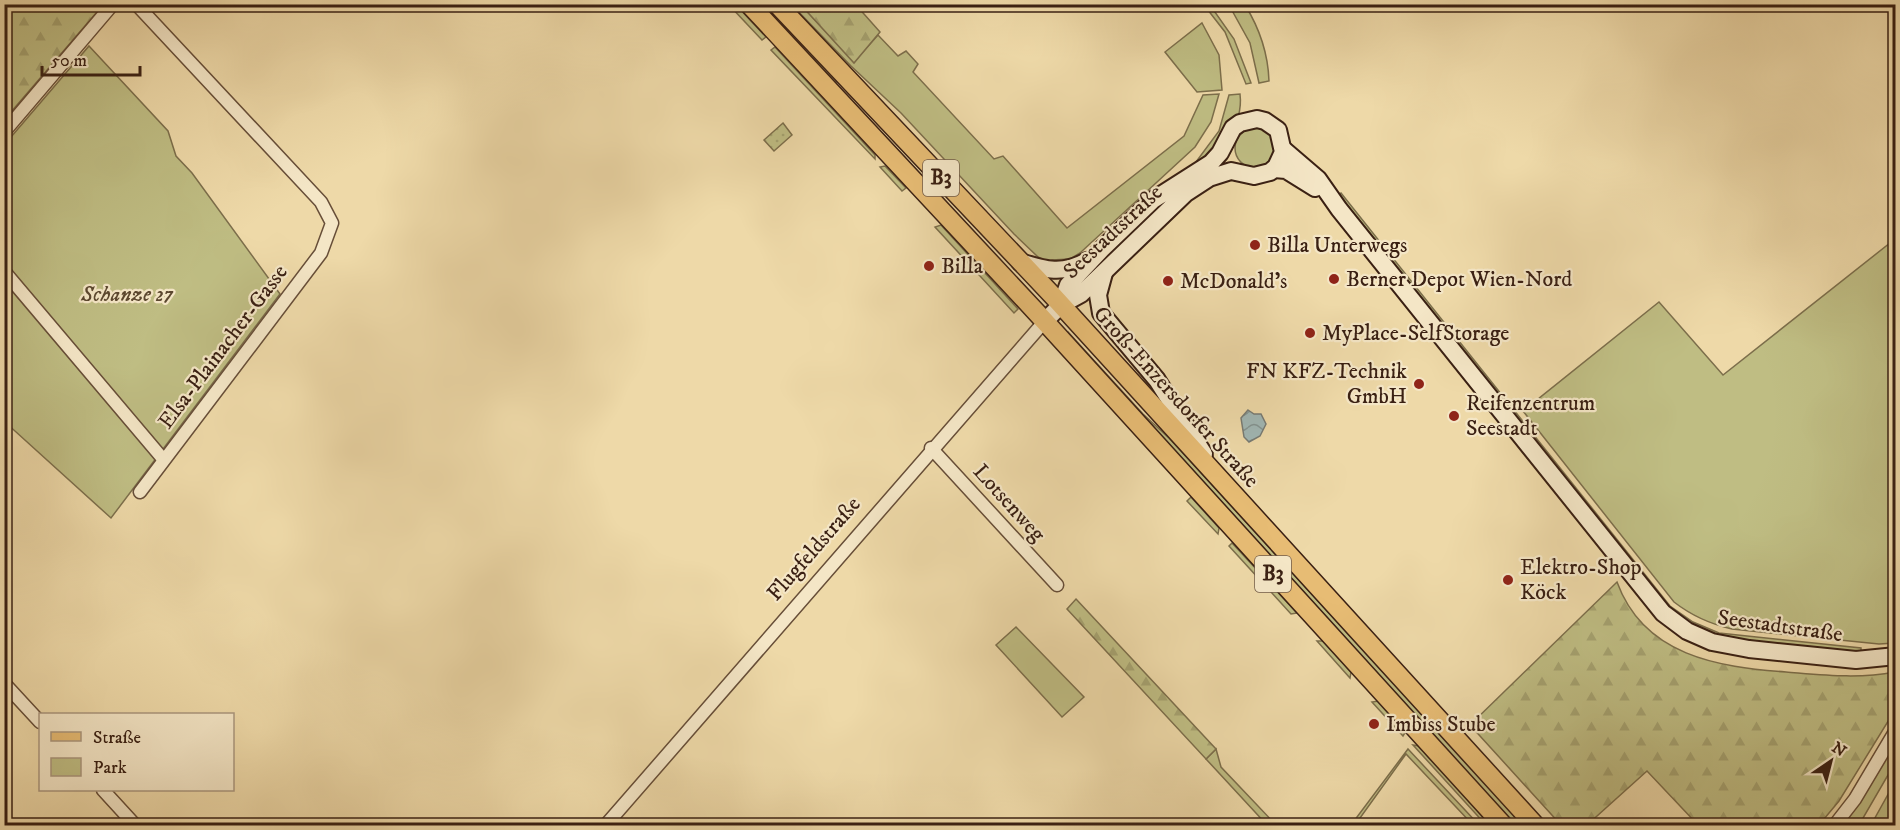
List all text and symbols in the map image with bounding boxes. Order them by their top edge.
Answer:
scale bar [42,39,140,77]
text: 50 m [51,50,87,72]
road number: B3 [923,160,959,196]
street label: Seestadtstraße [1058,179,1168,285]
place label: Billa Unterwegs [1267,232,1407,259]
marker: Billa Unterwegs [1248,238,1262,252]
place label: Billa [941,253,984,280]
marker: Billa [922,259,936,273]
street label: Elsa-Plainacher-Gasse [152,260,294,434]
place label: Berner Depot Wien-Nord [1346,266,1572,293]
place label: McDonald's [1180,268,1287,295]
marker: Berner Depot Wien-Nord [1327,272,1341,286]
marker: McDonald's [1161,274,1175,288]
park label: Schanze 27 [80,281,174,308]
street label: Groß-Enzersdorfer Straße [1087,301,1265,493]
place label: MyPlace-SelfStorage [1322,320,1509,347]
marker: MyPlace-SelfStorage [1303,326,1317,340]
place label: FN KFZ-Technik GmbH [1246,358,1407,410]
marker: FN KFZ-Technik GmbH [1412,377,1426,391]
place label: Reifenzentrum Seestadt [1466,390,1595,442]
marker: Reifenzentrum Seestadt [1447,409,1461,423]
street label: Lotsenweg [967,459,1051,548]
street label: Flugfeldstraße [761,491,867,607]
place label: Elektro-Shop Köck [1520,554,1642,606]
road number: B3 [1255,556,1291,592]
marker: Elektro-Shop Köck [1501,573,1515,587]
street label: Seestadtstraße [1716,604,1844,648]
place label: Imbiss Stube [1386,711,1496,738]
legend [39,713,234,791]
marker: Imbiss Stube [1367,717,1381,731]
text: Straße [93,727,141,749]
north arrow [1801,731,1861,791]
text: N [1828,738,1850,761]
text: Park [93,757,127,779]

